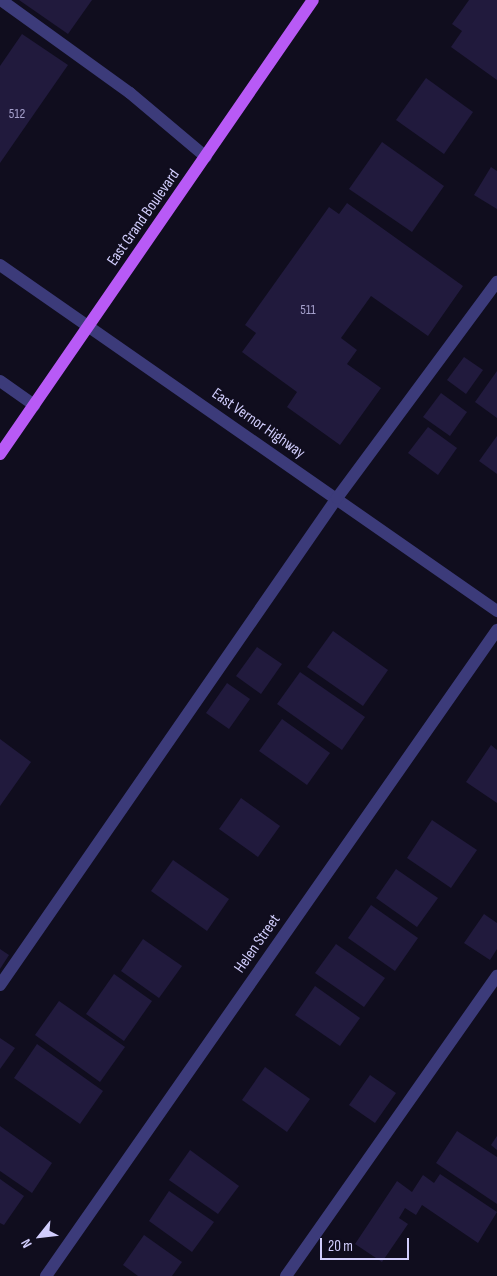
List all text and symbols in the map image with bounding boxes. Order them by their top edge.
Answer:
house number: 512 [9,106,25,122]
street label: East Grand Boulevard [104,166,184,270]
house number: 511 [300,302,316,318]
street label: East Vernor Highway [208,385,308,463]
street label: Helen Street [231,911,285,977]
north arrow [15,1211,65,1261]
scale bar [322,1228,411,1260]
text: N [17,1236,36,1251]
text: 20 m [328,1237,353,1256]

